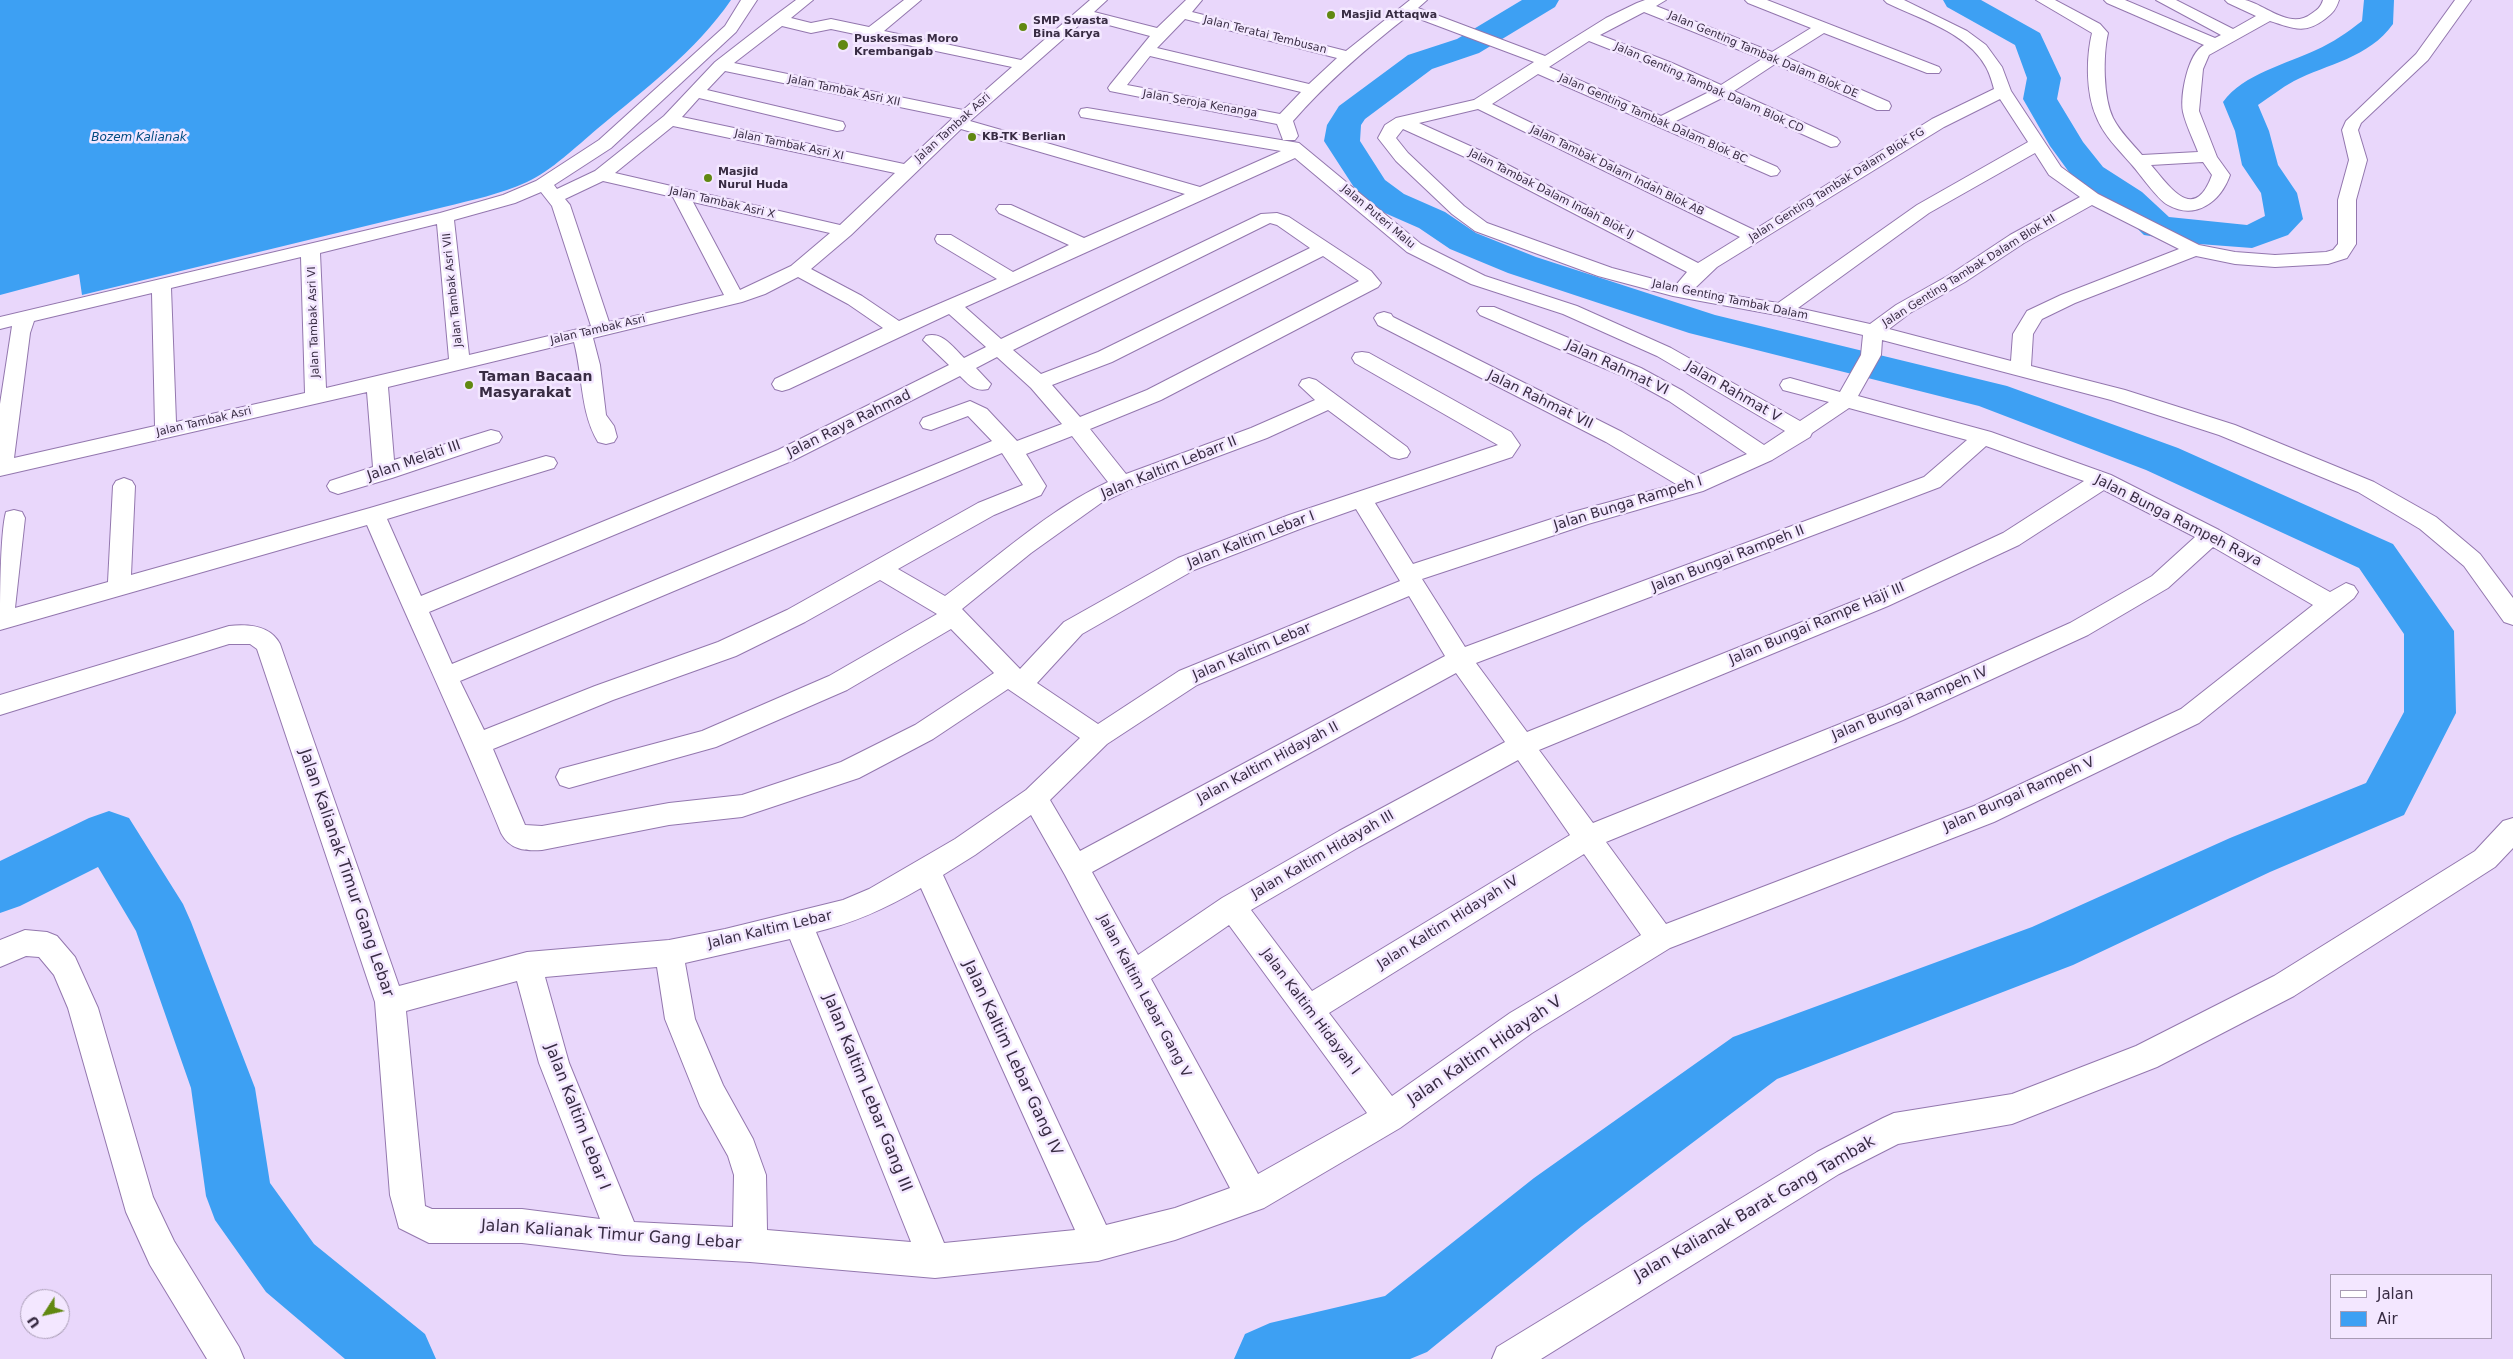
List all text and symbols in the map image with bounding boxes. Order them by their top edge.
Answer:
place label: Masjid Attaqwa [1341,8,1437,22]
marker: Masjid Attaqwa [1325,9,1337,21]
street label: Jalan Genting Tambak Dalam Blok DE [1666,9,1860,101]
street label: Jalan Teratai Tembusan [1202,13,1328,57]
place label: SMP Swasta Bina Karya [1033,14,1108,40]
marker: SMP Swasta Bina Karya [1017,21,1029,33]
place label: Puskesmas Moro Krembangab [854,32,958,58]
marker: Puskesmas Moro Krembangab [836,38,850,52]
street label: Jalan Genting Tambak Dalam Blok CD [1612,40,1806,136]
street label: Jalan Genting Tambak Dalam Blok BC [1557,71,1749,167]
street label: Jalan Tambak Asri XII [787,73,901,109]
street label: Jalan Seroja Kenanga [1142,87,1258,121]
street label: Jalan Tambak Asri [913,91,993,165]
street label: Jalan Tambak Dalam Indah Blok AB [1528,123,1706,219]
street label: Jalan Genting Tambak Dalam Blok FG [1747,125,1927,245]
street label: Jalan Tambak Asri XI [733,127,845,163]
place label: KB-TK Berlian [982,130,1066,144]
water label: Bozem Kalianak [91,131,187,145]
marker: KB-TK Berlian [966,131,978,143]
street label: Jalan Tambak Dalam Indah Blok IJ [1466,146,1636,242]
place label: Masjid Nurul Huda [718,165,788,191]
marker: Masjid Nurul Huda [702,172,714,184]
street label: Jalan Puteri Malu [1338,182,1418,252]
street label: Jalan Tambak Asri X [668,184,776,222]
street label: Jalan Genting Tambak Dalam Blok HI [1880,212,2058,330]
street label: Jalan Tambak Asri VII [440,232,466,348]
street label: Jalan Tambak Asri VI [305,266,323,378]
street label: Jalan Genting Tambak Dalam [1651,277,1809,323]
street label: Jalan Tambak Asri [549,313,647,347]
street label: Jalan Rahmat VI [1563,337,1671,399]
street label: Jalan Rahmat V [1682,358,1784,426]
street label: Jalan Rahmat VII [1484,367,1596,433]
place label: Taman Bacaan Masyarakat [479,369,592,402]
marker: Taman Bacaan Masyarakat [463,379,475,391]
street label: Jalan Raya Rahmad [784,387,914,461]
street label: Jalan Tambak Asri [155,405,253,439]
street label: Jalan Kaltim Lebarr II [1099,433,1239,503]
street label: Jalan Melati III [365,437,463,485]
street label: Jalan Bunga Rampeh Raya [2092,472,2264,570]
street label: Jalan Bunga Rampeh I [1552,473,1704,535]
street label: Jalan Kaltim Lebar I [1185,508,1317,572]
street label: Jalan Bungai Rampeh II [1649,522,1807,596]
street label: Jalan Bungai Rampe Haji III [1727,579,1907,669]
street label: Jalan Kaltim Lebar [1190,620,1314,684]
street label: Jalan Bungai Rampeh IV [1829,663,1991,745]
street label: Jalan Kaltim Hidayah II [1194,719,1342,807]
street label: Jalan Kalianak Timur Gang Lebar [294,747,398,999]
street label: Jalan Bungai Rampeh V [1941,754,2097,836]
street label: Jalan Kaltim Hidayah III [1249,807,1397,903]
street label: Jalan Kaltim Hidayah IV [1374,873,1522,973]
street label: Jalan Kaltim Lebar [706,908,834,952]
street label: Jalan Kaltim Lebar Gang V [1094,912,1194,1080]
street label: Jalan Kaltim Hidayah I [1257,946,1363,1078]
street label: Jalan Kaltim Lebar Gang IV [958,957,1066,1159]
street label: Jalan Kaltim Lebar Gang III [818,991,916,1195]
street label: Jalan Kaltim Hidayah V [1404,992,1566,1110]
street label: Jalan Kaltim Lebar I [540,1041,614,1193]
street label: Jalan Kalianak Barat Gang Tambak [1631,1132,1879,1286]
street label: Jalan Kalianak Timur Gang Lebar [480,1216,742,1254]
legend [2330,1274,2493,1339]
text: Jalan [2377,1285,2413,1303]
north arrow [20,1289,70,1339]
text: Air [2377,1310,2398,1328]
text: U [24,1313,43,1331]

